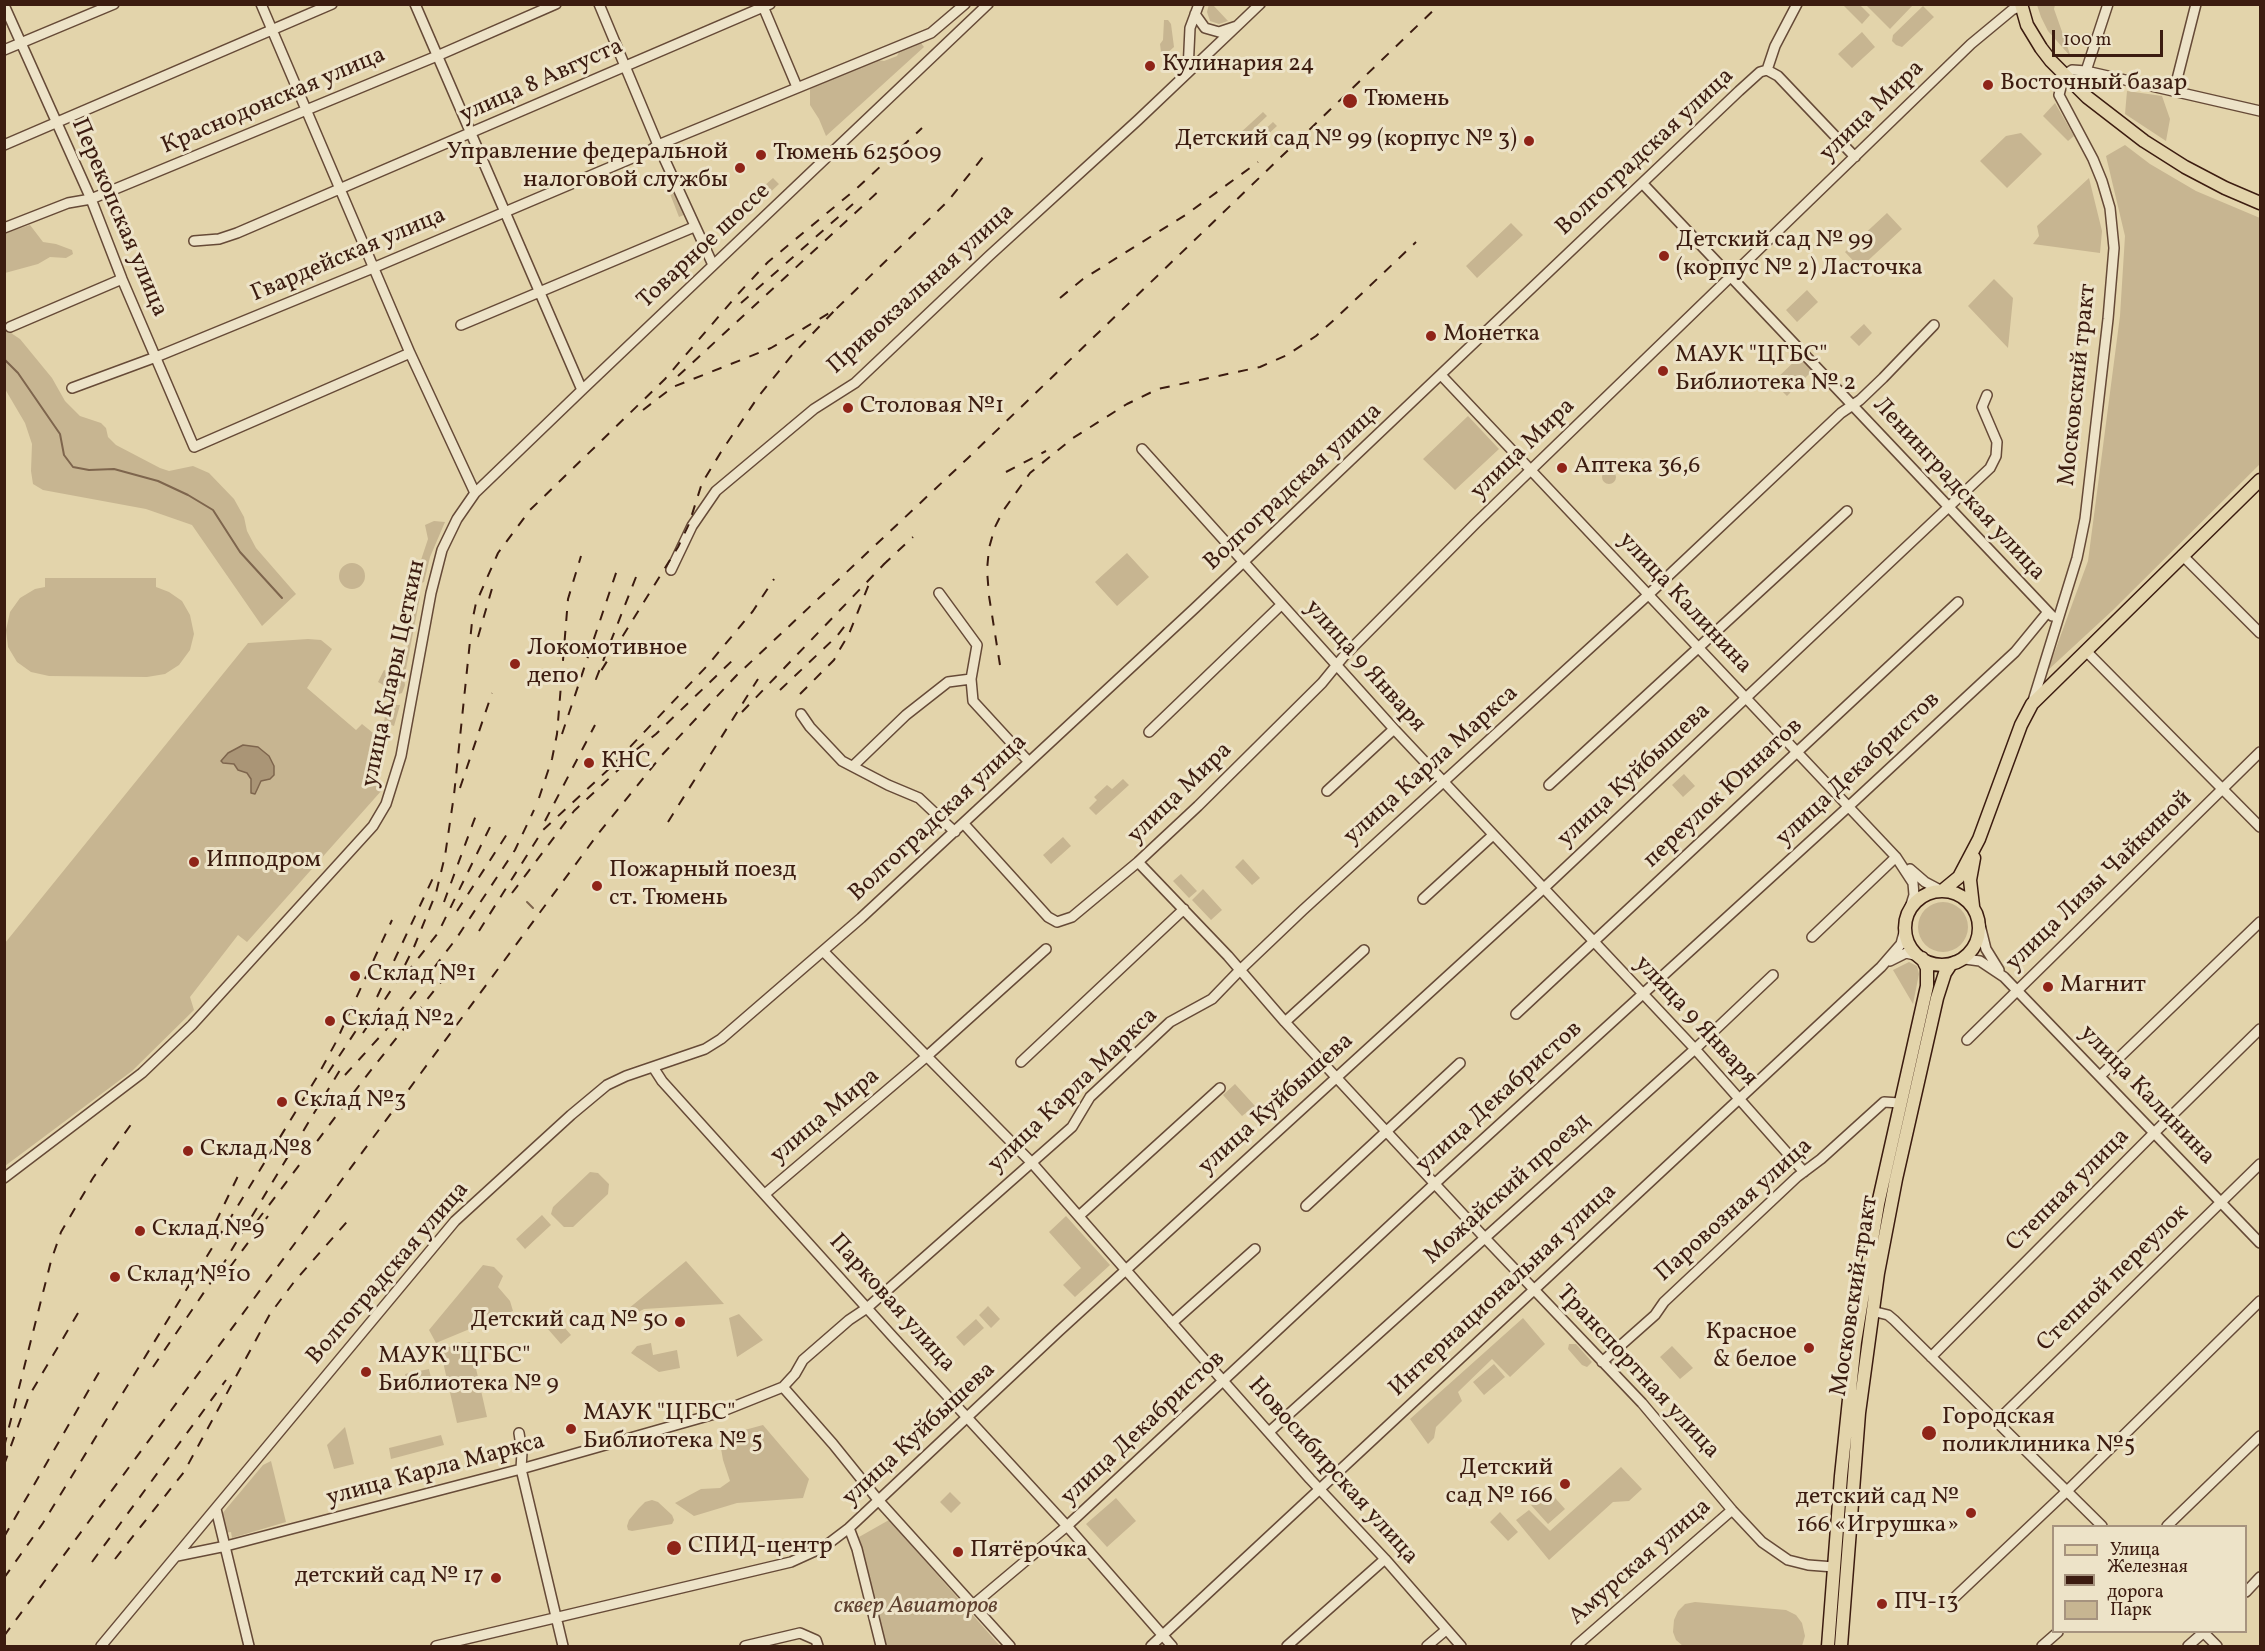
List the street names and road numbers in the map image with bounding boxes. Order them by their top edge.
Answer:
street label: улица 8 Августа [456,33,628,131]
street label: Краснодонская улица [158,42,390,162]
street label: улица Мира [1815,55,1931,169]
street label: Волгоградская улица [1551,63,1741,243]
street label: Перекопская улица [63,114,173,322]
street label: Товарное шоссе [633,178,777,316]
street label: Привокзальная улица [823,198,1021,382]
street label: Гвардейская улица [247,202,451,310]
street label: Московский тракт [2054,283,2104,487]
street label: Ленинградская улица [1865,392,2051,588]
street label: улица Мира [1466,393,1582,507]
street label: Волгоградская улица [1199,398,1389,578]
street label: улица Калинина [1611,527,1757,681]
street label: улица Клары Цеткин [357,558,433,790]
street label: улица 9 Января [1297,595,1431,739]
street label: улица Карла Маркса [1339,680,1525,852]
street label: улица Декабристов [1771,686,1947,854]
street label: улица Куйбышева [1552,698,1718,854]
street label: переулок Юннатов [1638,713,1810,875]
street label: Волгоградская улица [844,729,1034,909]
street label: улица Мира [1123,737,1239,851]
street label: улица Лизы Чайкиной [2001,786,2199,978]
street label: улица 9 Января [1627,951,1763,1093]
street label: улица Карла Маркса [983,1002,1165,1180]
street label: улица Декабристов [1411,1016,1589,1180]
street label: улица Калинина [2072,1020,2220,1172]
street label: улица Куйбышева [1193,1028,1361,1182]
street label: улица Мира [765,1063,887,1171]
street label: Можайский проезд [1419,1108,1597,1272]
street label: Степная улица [2001,1123,2137,1259]
street label: Паровозная улица [1650,1133,1820,1289]
street label: Волгоградская улица [302,1177,476,1371]
street label: Интернациональная улица [1384,1178,1624,1404]
street label: Московский тракт [1826,1194,1886,1398]
street label: Степной переулок [2032,1199,2196,1359]
street label: Парковая улица [821,1229,961,1379]
street label: Транспортная улица [1549,1280,1725,1466]
street label: улица Декабристов [1056,1345,1232,1513]
street label: улица Куйбышева [837,1357,1003,1513]
street label: Новосибирская улица [1240,1373,1424,1571]
street label: улица Карла Маркса [324,1428,548,1514]
street label: Амурская улица [1564,1493,1718,1633]

